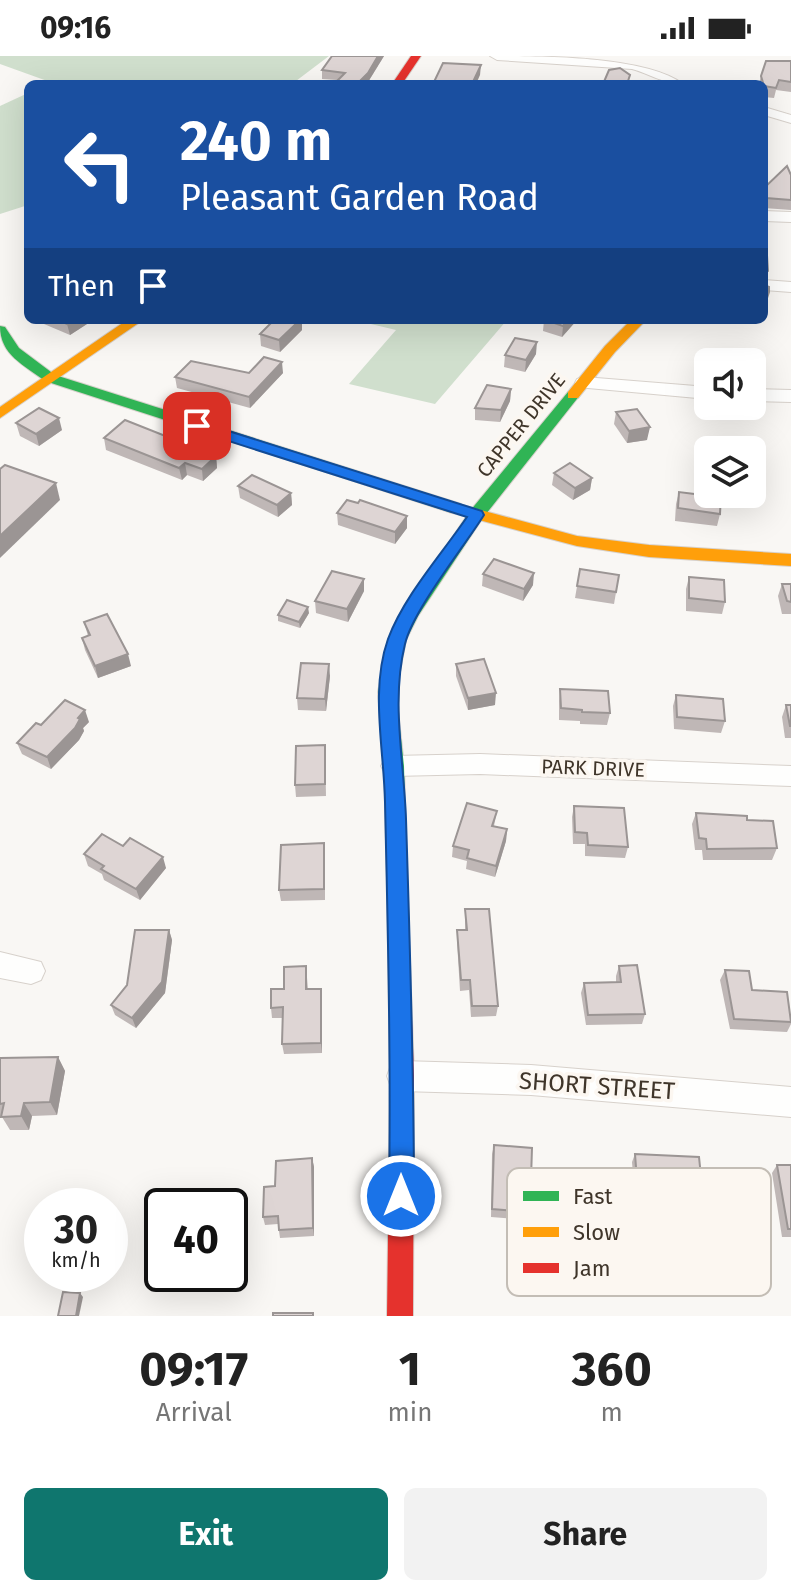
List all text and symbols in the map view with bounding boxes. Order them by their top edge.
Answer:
text: 09:16 [40,10,111,46]
text: 240 m [180,108,332,175]
icon: left [48,112,152,216]
text: Pleasant Garden Road [180,176,539,220]
icon: arrive [131,264,175,308]
text: Then [48,268,115,304]
map controls [694,348,766,508]
button: sound [694,348,766,420]
street label: CAPPER DRIVE [472,368,570,482]
pin [163,392,231,460]
icon: arrive [175,404,219,448]
button: layers [694,436,766,508]
street label: PARK DRIVE [541,754,645,782]
street label: SHORT STREET [518,1067,677,1105]
position arrow [359,1154,443,1238]
legend [507,1168,771,1296]
text: Fast [573,1183,613,1210]
speed limit sign: 40 [144,1188,248,1292]
text: 30 [54,1206,98,1254]
text: Slow [573,1219,620,1246]
text: km/h [51,1248,101,1272]
text: Jam [573,1255,611,1282]
text: 09:17 [139,1340,248,1398]
text: 1 [399,1340,421,1398]
text: 360 [572,1340,652,1398]
text: Arrival [156,1397,232,1428]
text: min [388,1397,432,1428]
text: m [601,1397,623,1428]
button: Exit [24,1488,388,1580]
button: Share [404,1488,767,1580]

